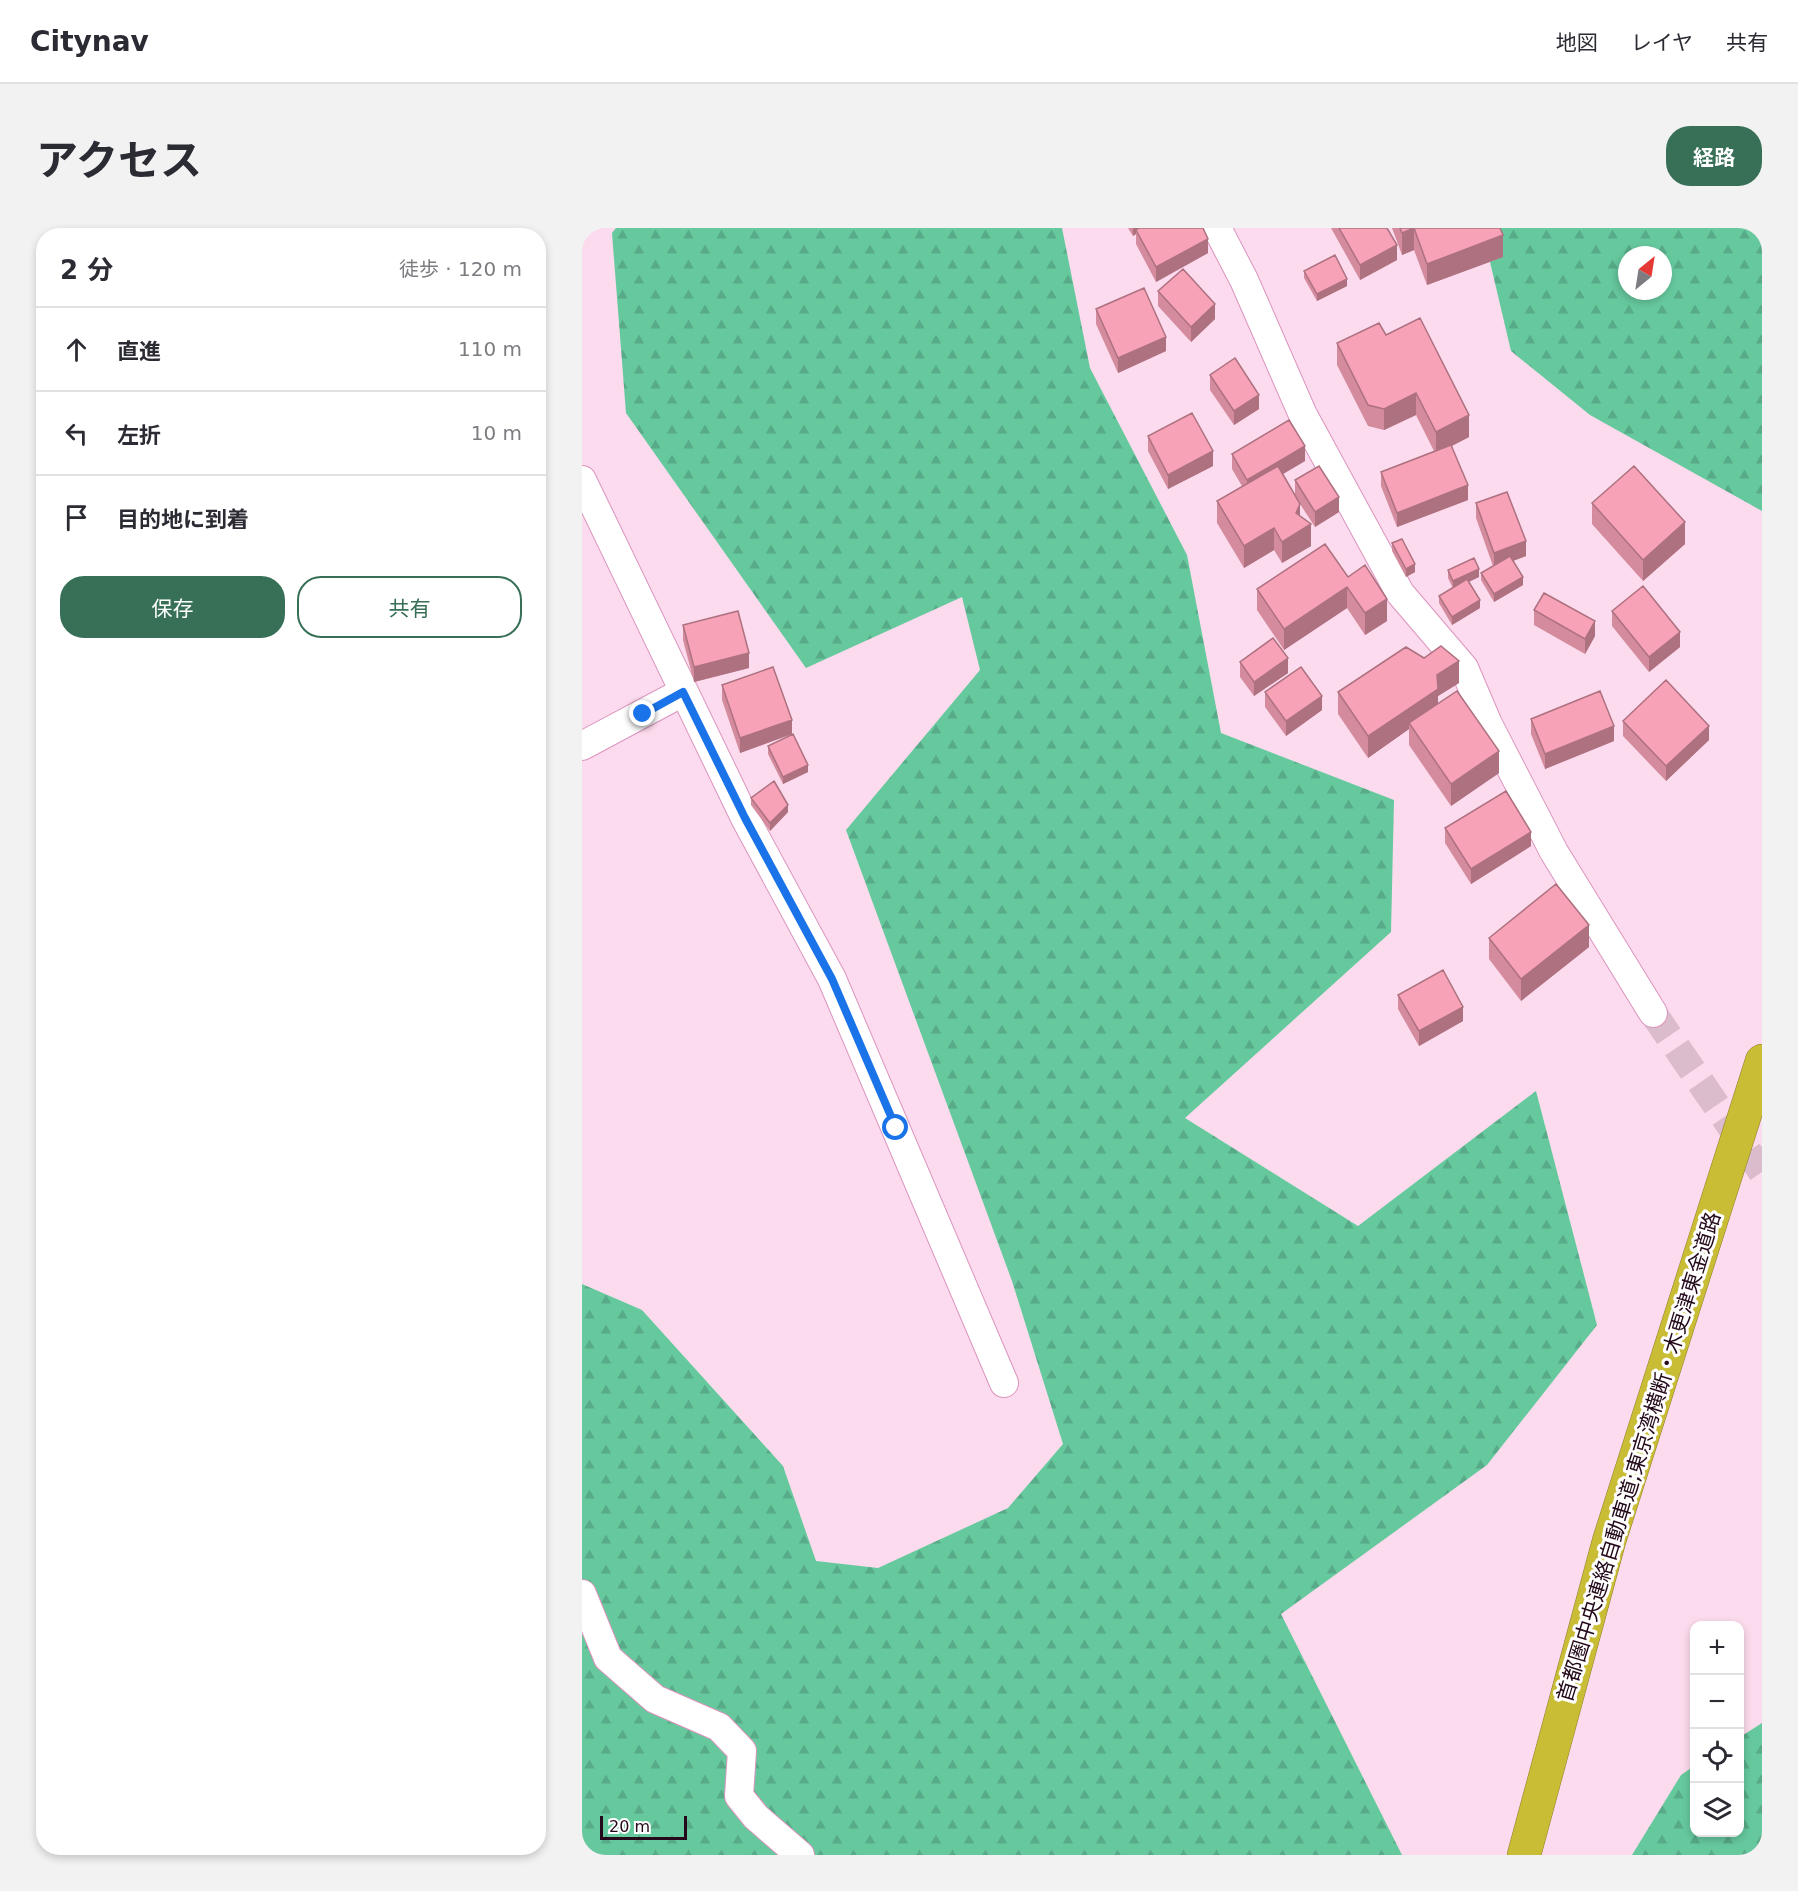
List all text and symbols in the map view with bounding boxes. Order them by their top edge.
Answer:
text: Citynav [30,25,149,58]
text: 地図 [1556,31,1598,55]
text: レイヤ [1631,31,1693,55]
text: 共有 [1726,31,1768,55]
button: 経路 [1666,126,1762,186]
text: アクセス [36,136,202,185]
north arrow [1618,246,1672,300]
text: 2 分 [60,255,113,285]
text: 徒歩 · 120 m [399,257,522,281]
icon: ahead [60,333,93,366]
text: 110 m [458,337,522,361]
text: 直進 [117,339,161,364]
icon: left [60,417,93,450]
text: 10 m [471,421,522,445]
text: 左折 [117,423,161,448]
icon: arrive [60,501,93,534]
text: 目的地に到着 [117,507,249,532]
button: 保存 [60,576,285,638]
button: 共有 [297,576,522,638]
route end [629,700,655,726]
route start [882,1114,908,1140]
street label: 首都圏中央連絡自動車道;東京湾横断・木更津東金道路 [1553,1209,1725,1705]
map controls [1690,1621,1744,1837]
button: + [1690,1621,1744,1675]
button: − [1690,1675,1744,1729]
button: locate [1690,1729,1744,1783]
button: layers [1690,1783,1744,1837]
scale bar [600,1813,687,1840]
text: 20 m [609,1817,650,1836]

